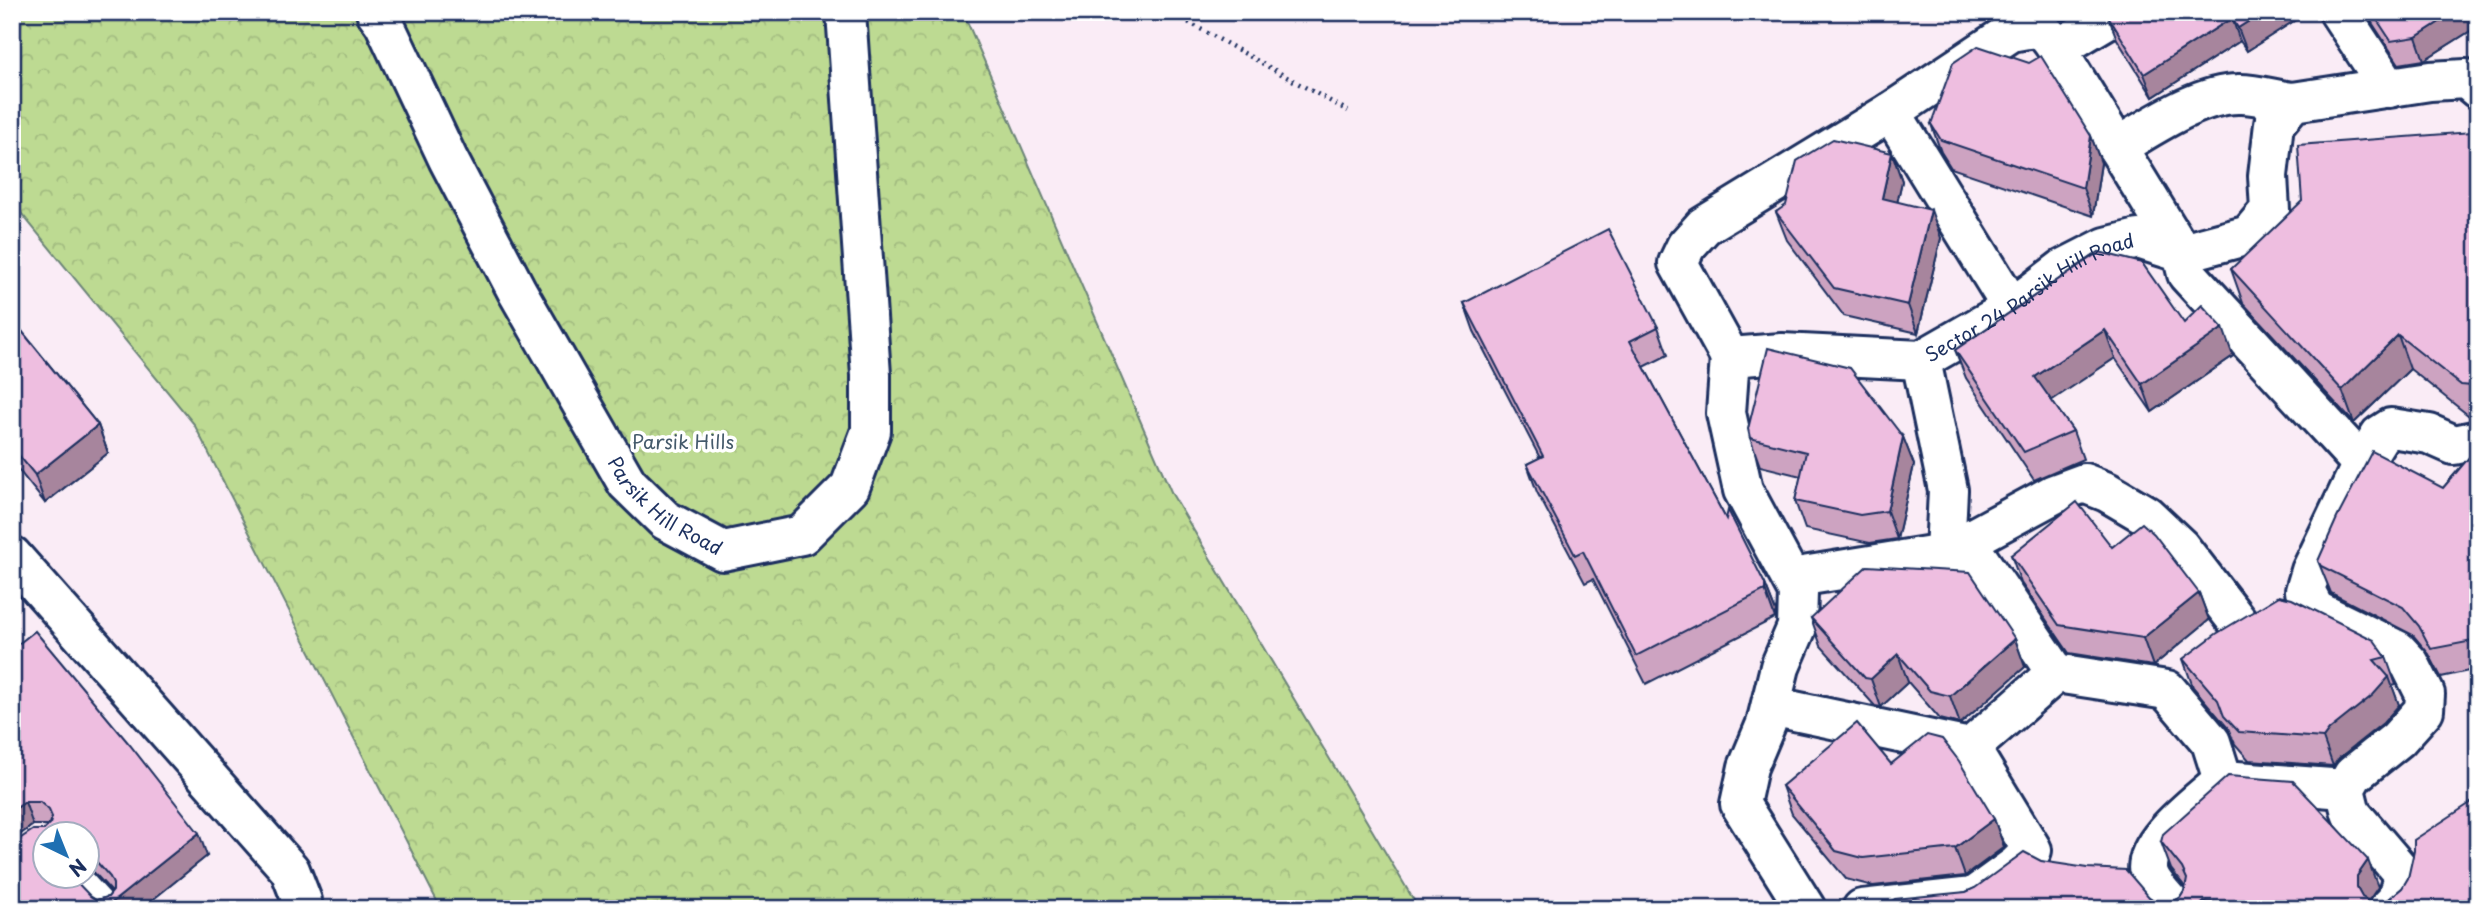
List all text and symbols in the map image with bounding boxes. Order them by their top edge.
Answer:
street label: Sector 24 Parsik Hill Road [1919,226,2137,368]
park label: Parsik Hills [632,427,734,455]
street label: Parsik Hill Road [601,451,728,561]
north arrow [32,820,102,890]
text: N [63,853,93,884]

